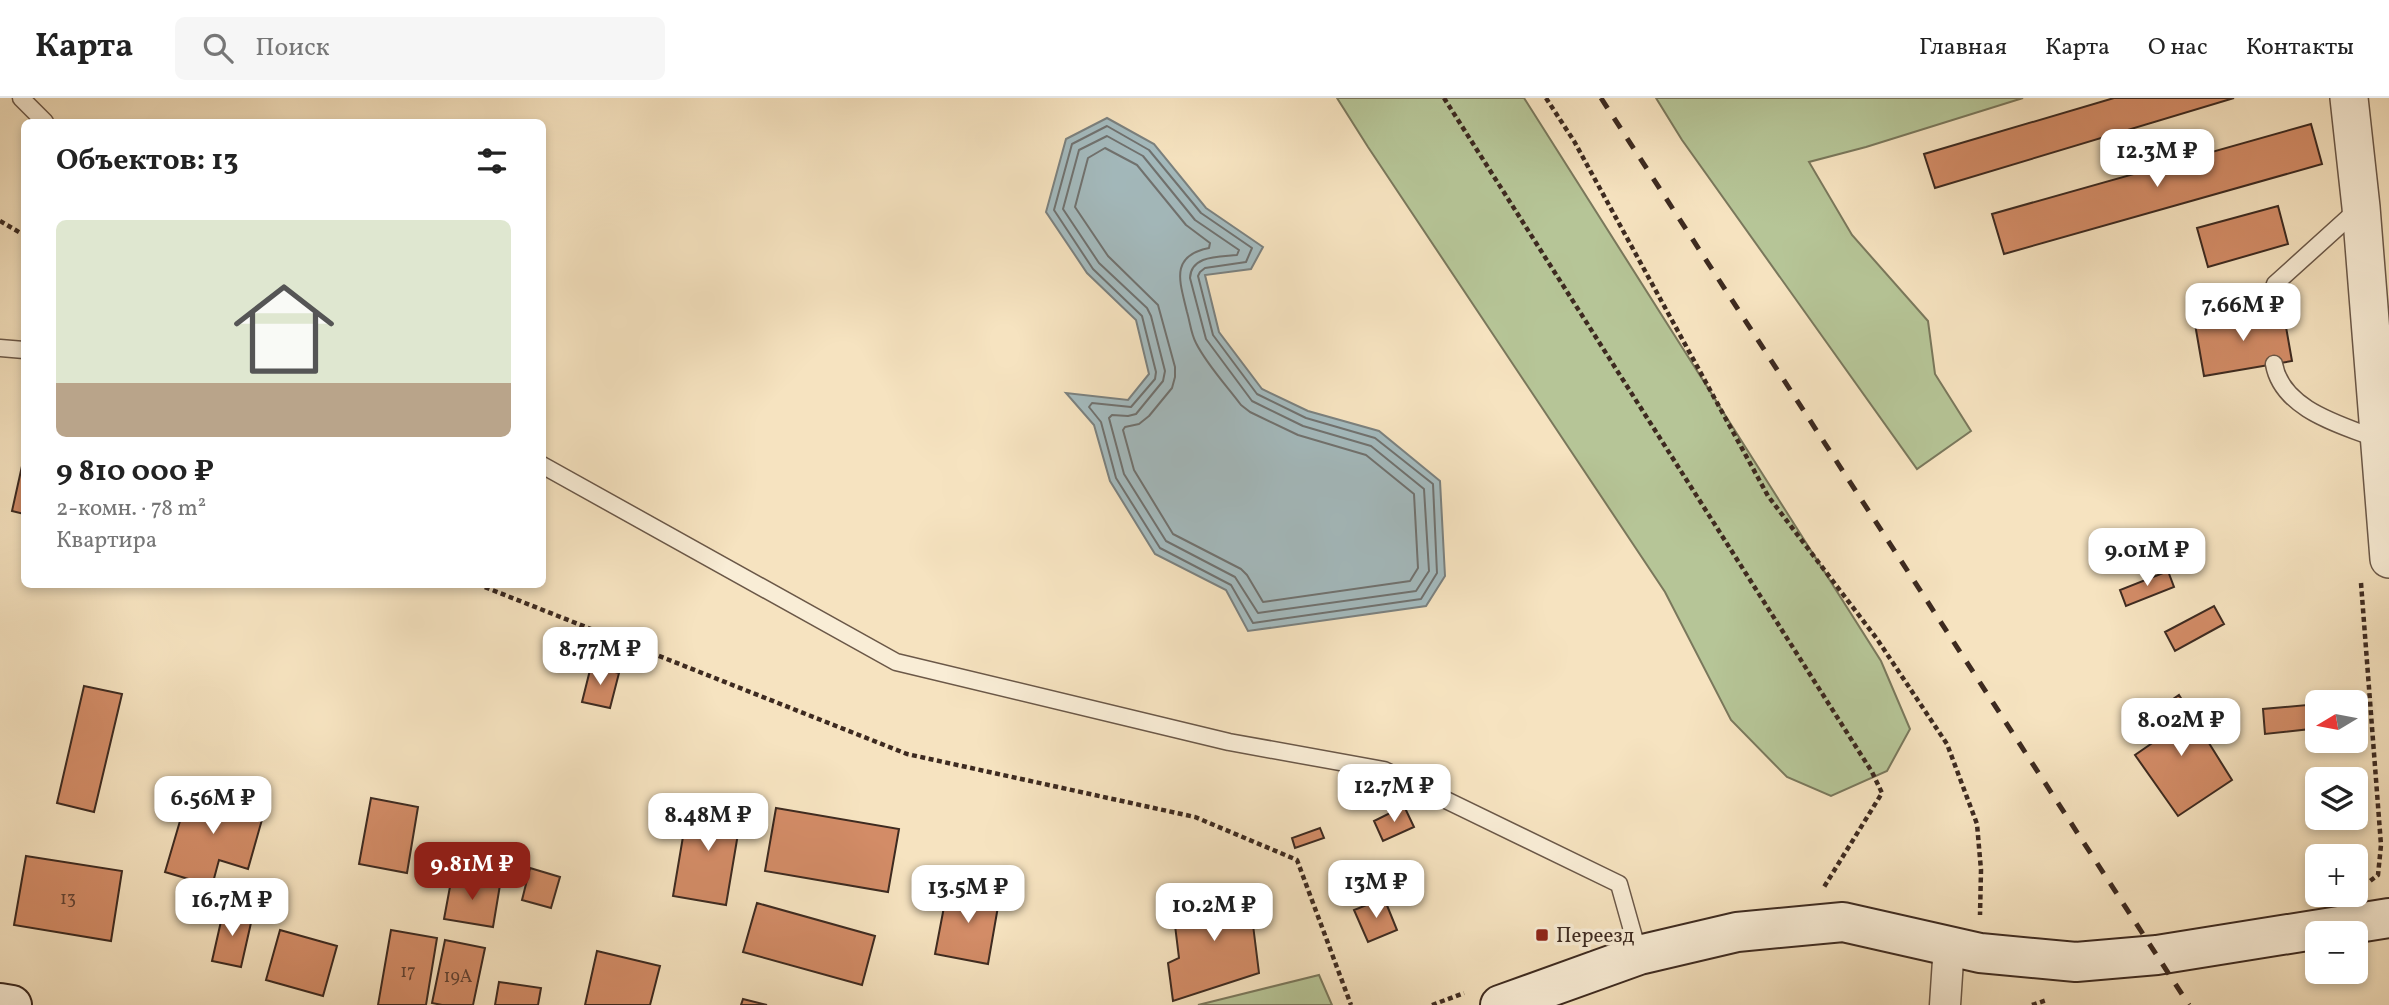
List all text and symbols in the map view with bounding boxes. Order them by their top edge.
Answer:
search box [175,17,665,80]
text: Карта [35,25,133,71]
icon: search [199,29,237,67]
text: Поиск [255,30,330,66]
text: Главная [1919,31,2007,65]
text: Карта [2045,31,2110,65]
text: О нас [2148,31,2208,65]
text: Контакты [2246,31,2354,65]
pin: 12.3M ₽ [2092,130,2222,189]
text: 12.3M ₽ [2116,136,2198,168]
text: Объектов: 13 [56,140,239,182]
icon: filters [473,142,511,180]
icon: home [221,266,347,392]
pin: 7.66M ₽ [2178,284,2308,343]
text: 7.66M ₽ [2201,290,2285,322]
text: 9 810 000 ₽ [56,451,214,493]
text: 2-комн. · 78 m² [56,493,206,525]
text: Квартира [56,525,157,557]
pin: 9.01M ₽ [2082,528,2212,588]
text: 9.01M ₽ [2104,535,2190,567]
pin: 8.77M ₽ [535,628,665,687]
text: 8.77M ₽ [559,634,641,666]
north arrow [2305,690,2368,752]
map controls [2305,690,2368,984]
pin: 8.02M ₽ [2116,698,2246,758]
text: 8.02M ₽ [2137,705,2225,737]
pin: 12.7M ₽ [1329,764,1459,824]
button: layers [2305,767,2368,830]
text: 12.7M ₽ [1354,771,1434,803]
pin: 6.56M ₽ [148,776,278,836]
text: 6.56M ₽ [170,783,256,815]
pin: 8.48M ₽ [643,794,773,853]
text: 8.48M ₽ [664,800,752,832]
pin: 9.81M ₽ [407,842,537,902]
button: + [2305,844,2368,907]
text: 9.81M ₽ [430,849,514,881]
pin: 13M ₽ [1327,860,1425,920]
pin: 13.5M ₽ [903,866,1033,925]
text: 13M ₽ [1344,867,1408,899]
text: 13.5M ₽ [928,872,1008,904]
pin: 16.7M ₽ [167,878,297,938]
pin: 10.2M ₽ [1149,884,1279,943]
text: 16.7M ₽ [191,885,273,917]
house number: 13 [60,887,76,912]
text: 10.2M ₽ [1172,890,1256,922]
button: − [2305,921,2368,984]
place label: Переезд [1556,922,1635,951]
marker: Переезд [1534,927,1550,943]
house number: 17 [400,960,416,985]
house number: 19А [444,965,473,990]

